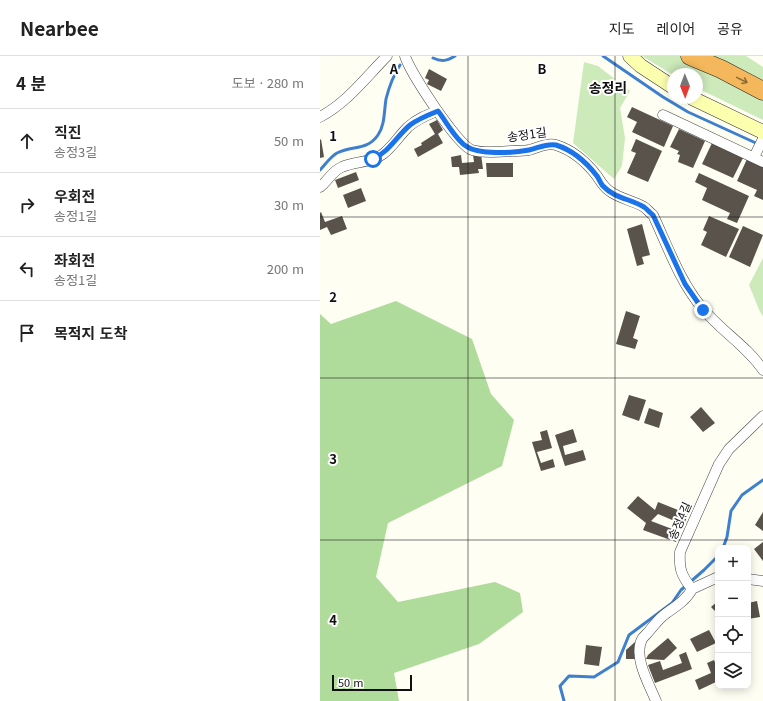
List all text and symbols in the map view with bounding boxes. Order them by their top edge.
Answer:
text: Nearbee [20,14,99,41]
text: 지도 [609,18,635,38]
text: 레이어 [657,18,695,38]
text: 공유 [717,18,743,38]
text: A [389,59,399,78]
text: B [538,59,547,78]
north arrow [667,68,703,104]
text: 4 분 [16,70,46,95]
text: 도보 · 280 m [232,73,304,92]
district label: 송정리 [589,77,627,97]
one-way arrow [736,77,748,84]
text: 직진 [54,121,82,142]
street label: 송정1길 [506,122,548,145]
text: 1 [329,126,337,145]
icon: ahead [16,130,38,152]
text: 50 m [274,131,304,150]
text: 송정3길 [54,142,97,161]
route start [364,150,382,168]
text: 우회전 [54,185,95,206]
icon: right [16,194,38,216]
text: 30 m [274,195,304,214]
text: 송정1길 [54,206,97,225]
text: 좌회전 [54,249,95,270]
icon: left [16,258,38,280]
text: 200 m [267,259,304,278]
text: 송정1길 [54,270,97,289]
text: 2 [329,287,337,306]
route end [694,301,712,319]
icon: arrive [16,322,38,344]
text: 목적지 도착 [54,322,127,343]
text: 3 [329,449,337,468]
street label: 송정4길 [663,499,694,542]
map controls [715,545,751,689]
button: + [715,545,751,581]
button: − [715,581,751,617]
text: 4 [329,610,337,629]
button: locate [715,617,751,653]
button: layers [715,653,751,689]
scale bar [332,673,412,692]
text: 50 m [338,674,363,690]

